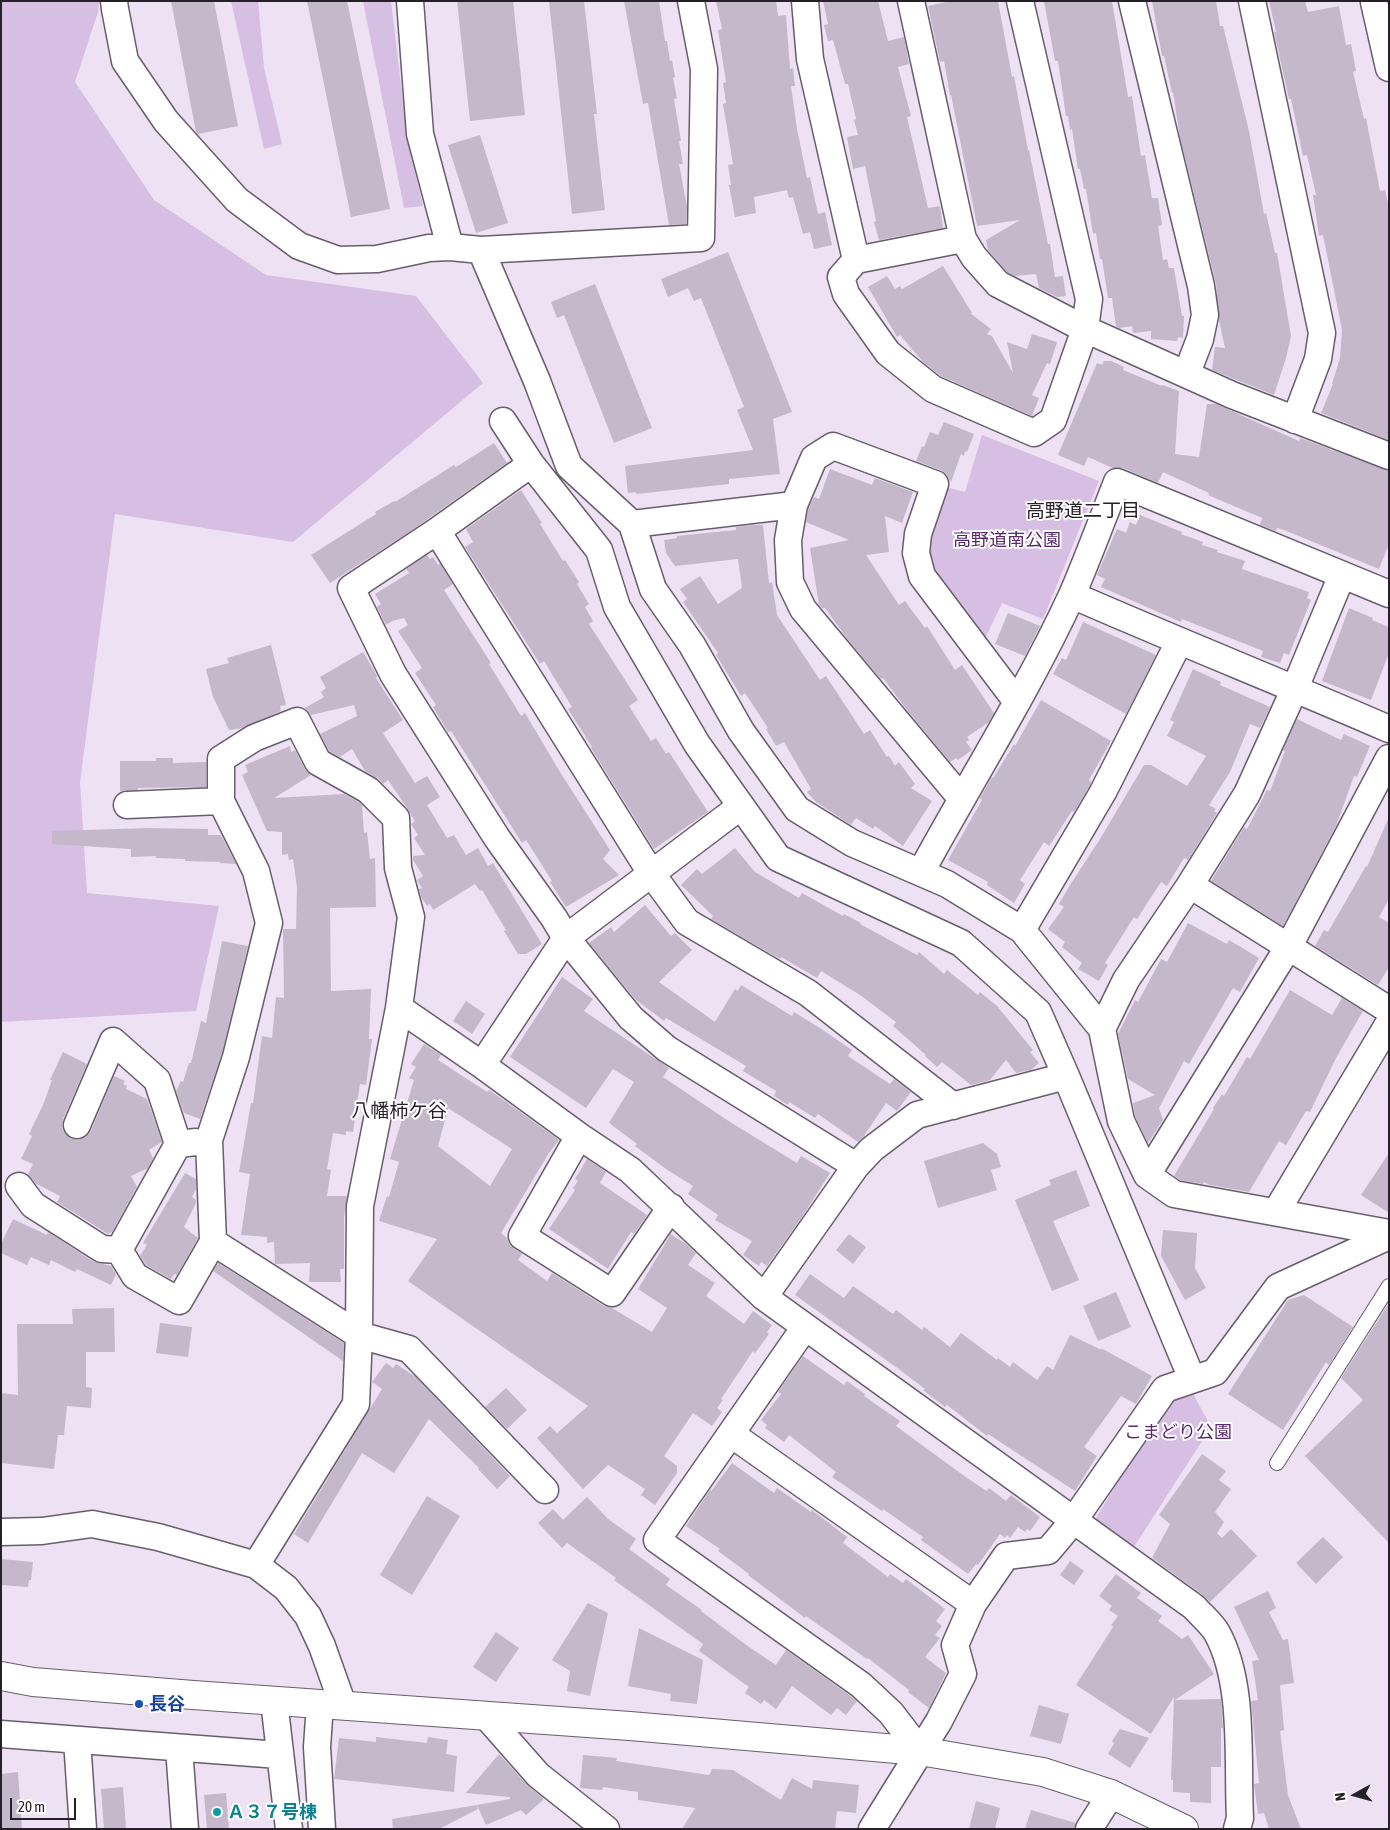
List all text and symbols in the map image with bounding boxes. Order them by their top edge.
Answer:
district label: 高野道二丁目 [1026,500,1140,522]
park label: 高野道南公園 [953,529,1061,551]
district label: 八幡柿ケ谷 [352,1100,446,1122]
park label: こまどり公園 [1124,1421,1232,1443]
place label: 長谷 [149,1693,185,1715]
marker: 長谷 [133,1698,145,1710]
north arrow [1330,1770,1380,1820]
scale bar [12,1788,79,1820]
text: N [1332,1792,1349,1802]
text: 20 m [18,1798,45,1815]
place label: Ａ３７号棟 [227,1801,317,1823]
marker: Ａ３７号棟 [211,1806,223,1818]

